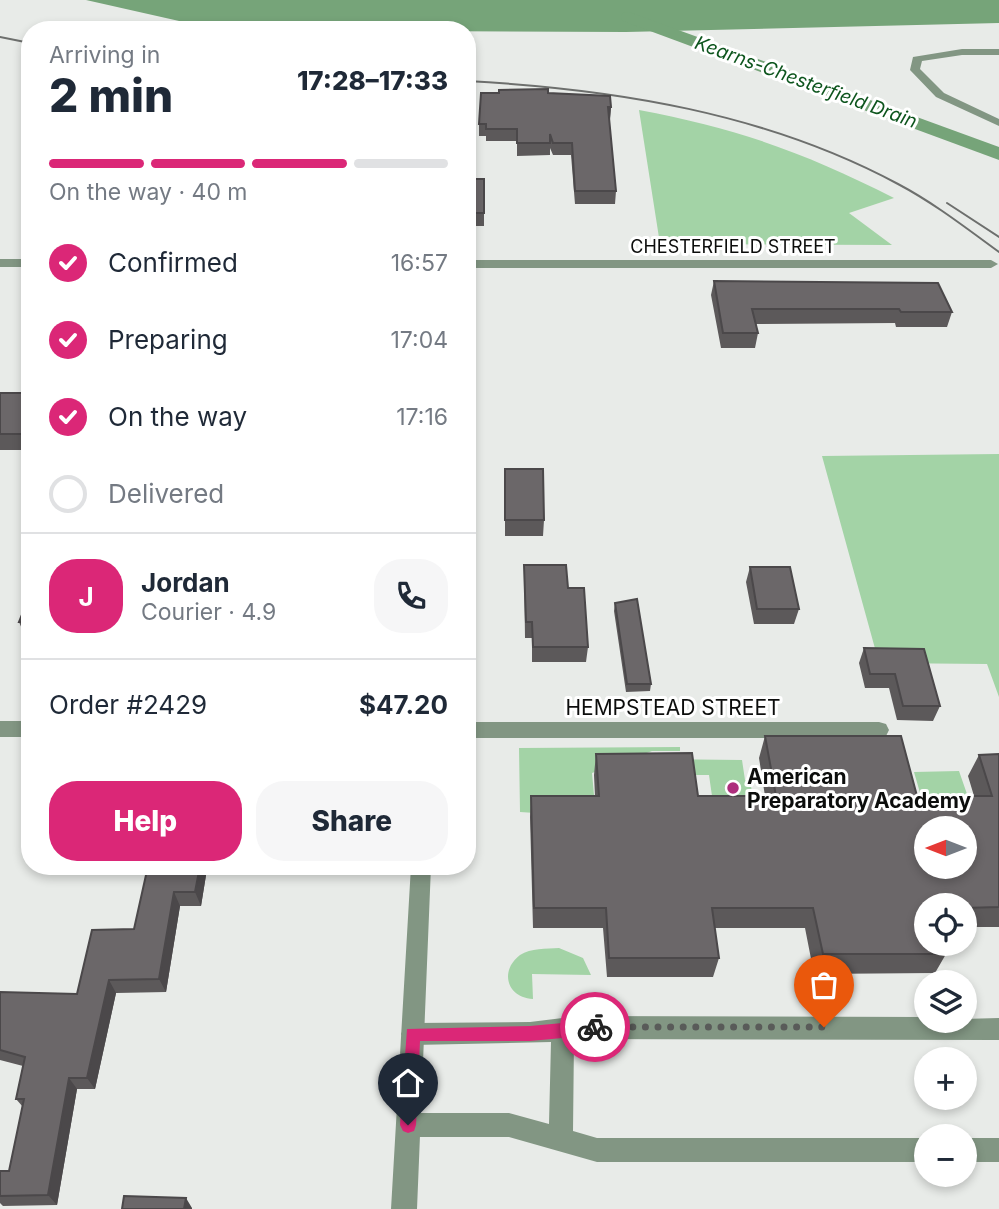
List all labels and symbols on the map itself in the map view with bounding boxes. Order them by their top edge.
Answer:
water label: Kearns-Chesterfield Drain [692,31,920,133]
street label: CHESTERFIELD STREET [630,236,836,257]
street label: HEMPSTEAD STREET [565,695,781,720]
place label: American Preparatory Academy [747,764,972,813]
marker: American Preparatory Academy [725,780,741,796]
north arrow [914,816,976,878]
pin [794,955,854,1027]
courier [560,992,630,1062]
pin [378,1053,438,1125]

